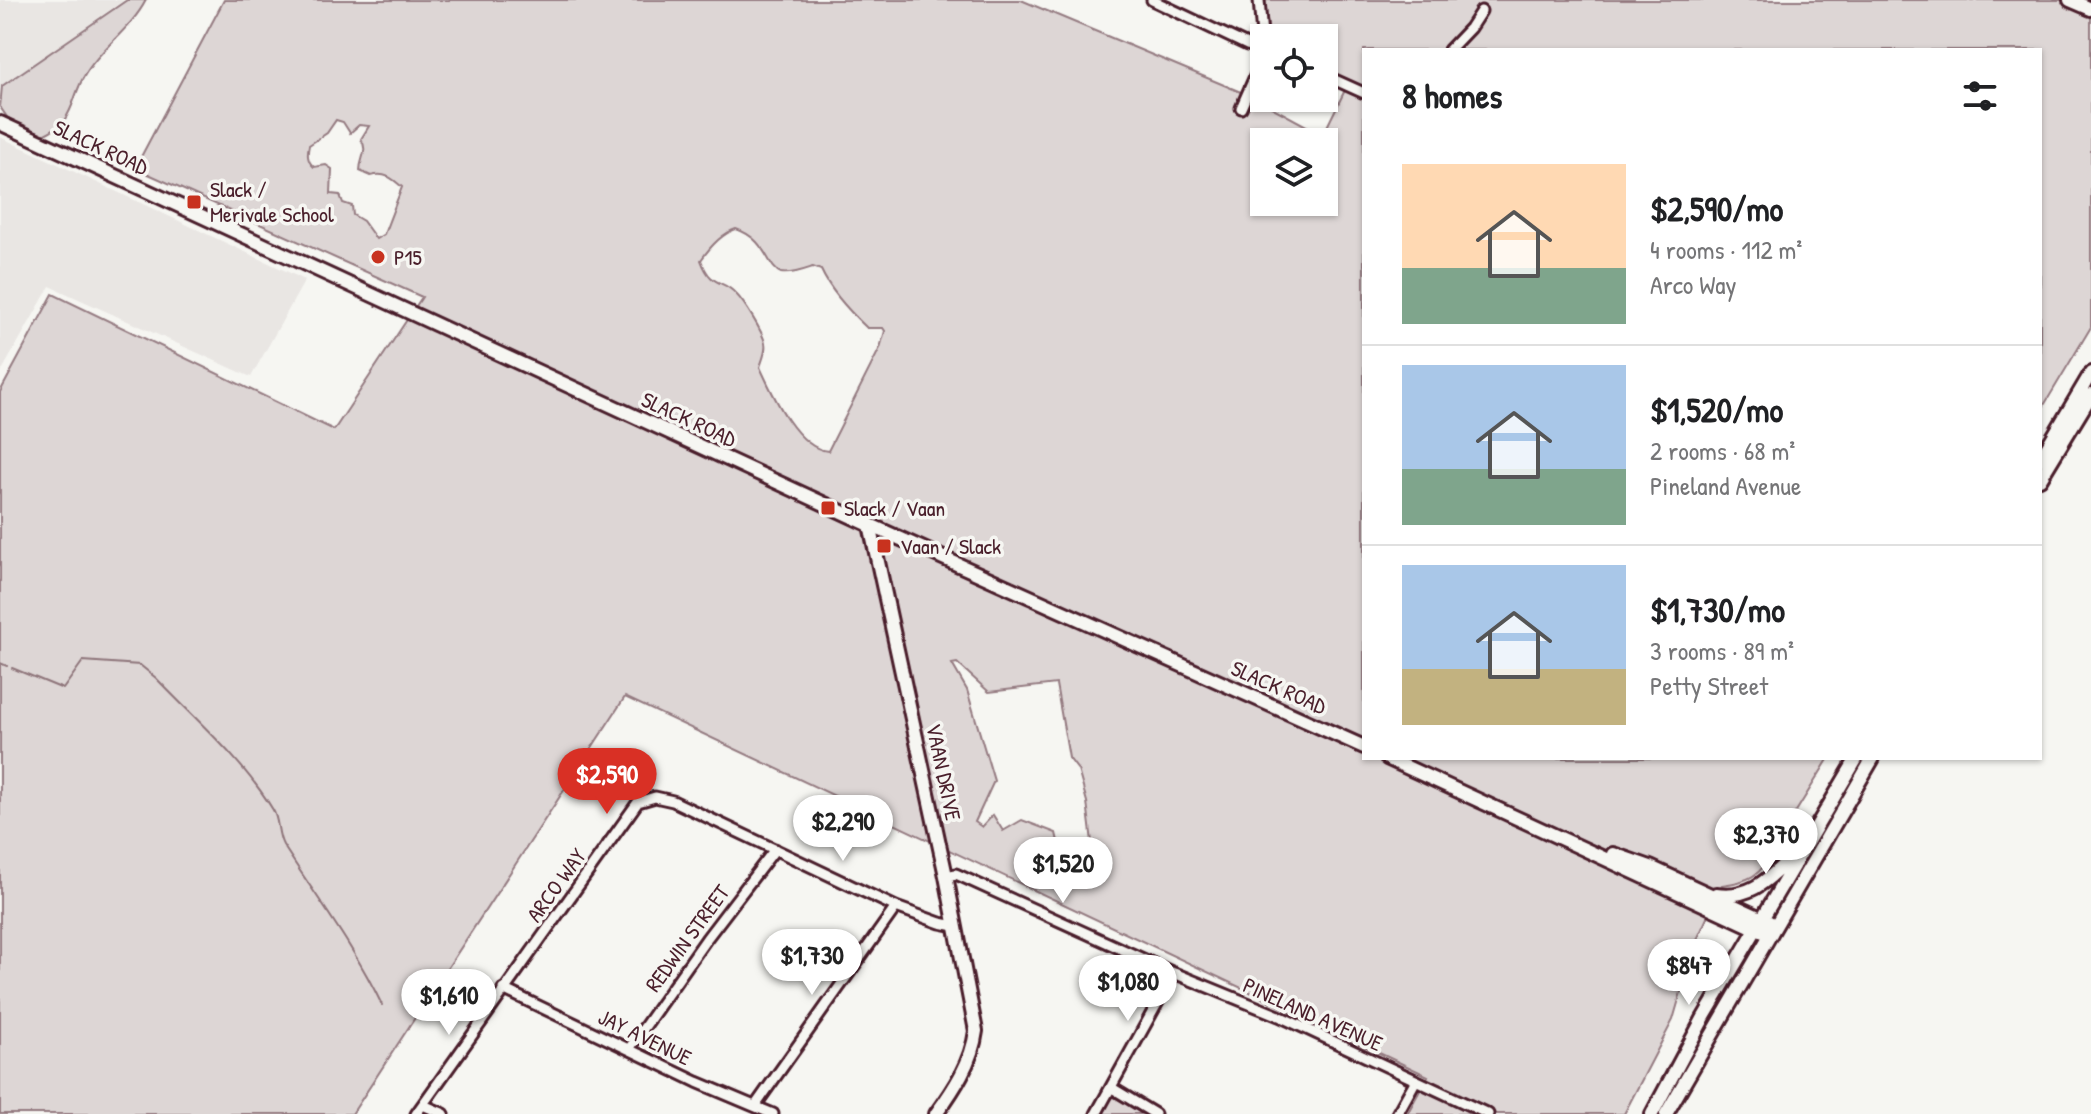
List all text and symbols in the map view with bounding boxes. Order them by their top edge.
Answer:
map controls [1250,24,1338,216]
button: locate [1250,24,1338,112]
text: 8 homes [1402,73,1502,119]
icon: filters [1958,74,2002,118]
street label: SLACK ROAD [49,112,154,182]
button: layers [1250,128,1338,216]
place label: Slack / Merivale School [210,174,334,229]
text: $2,590/mo [1650,186,1783,232]
marker: Slack / Merivale School [185,193,203,211]
icon: home [1466,196,1562,292]
text: 4 rooms · 112 m² [1650,232,1802,267]
place label: P15 [394,242,422,272]
marker: P15 [369,248,387,266]
text: Arco Way [1650,267,1736,302]
street label: SLACK ROAD [637,384,742,454]
text: $1,520/mo [1650,387,1783,433]
icon: home [1466,397,1562,493]
text: 2 rooms · 68 m² [1650,433,1795,468]
text: Pineland Avenue [1650,468,1801,503]
place label: Slack / Vaan [844,493,945,523]
marker: Slack / Vaan [819,499,837,517]
place label: Vaan / Slack [900,531,1001,561]
marker: Vaan / Slack [875,537,893,555]
text: $1,730/mo [1650,587,1785,633]
icon: home [1466,597,1562,693]
text: 3 rooms · 89 m² [1650,633,1794,668]
street label: SLACK ROAD [1227,653,1332,721]
text: Petty Street [1650,668,1768,703]
street label: VAAN DRIVE [919,721,969,823]
pin: $2,590 [542,748,672,816]
text: $2,590 [576,756,638,791]
pin: $2,290 [778,795,908,863]
text: $2,290 [811,803,875,838]
pin: $2,370 [1701,808,1831,876]
text: $2,370 [1733,816,1799,851]
pin: $1,520 [998,837,1128,905]
street label: ARCO WAY [519,842,593,928]
text: $1,520 [1032,845,1094,880]
street label: REDWIN STREET [638,878,737,998]
pin: $1,730 [747,929,877,997]
text: $1,730 [780,937,844,972]
pin: $847 [1642,939,1736,1007]
text: $847 [1665,947,1713,982]
pin: $1,080 [1063,955,1193,1023]
text: $1,080 [1097,963,1159,998]
pin: $1,610 [384,969,514,1037]
street label: PINELAND AVENUE [1239,970,1388,1058]
text: $1,610 [419,977,479,1012]
street label: JAY AVENUE [593,1002,697,1073]

